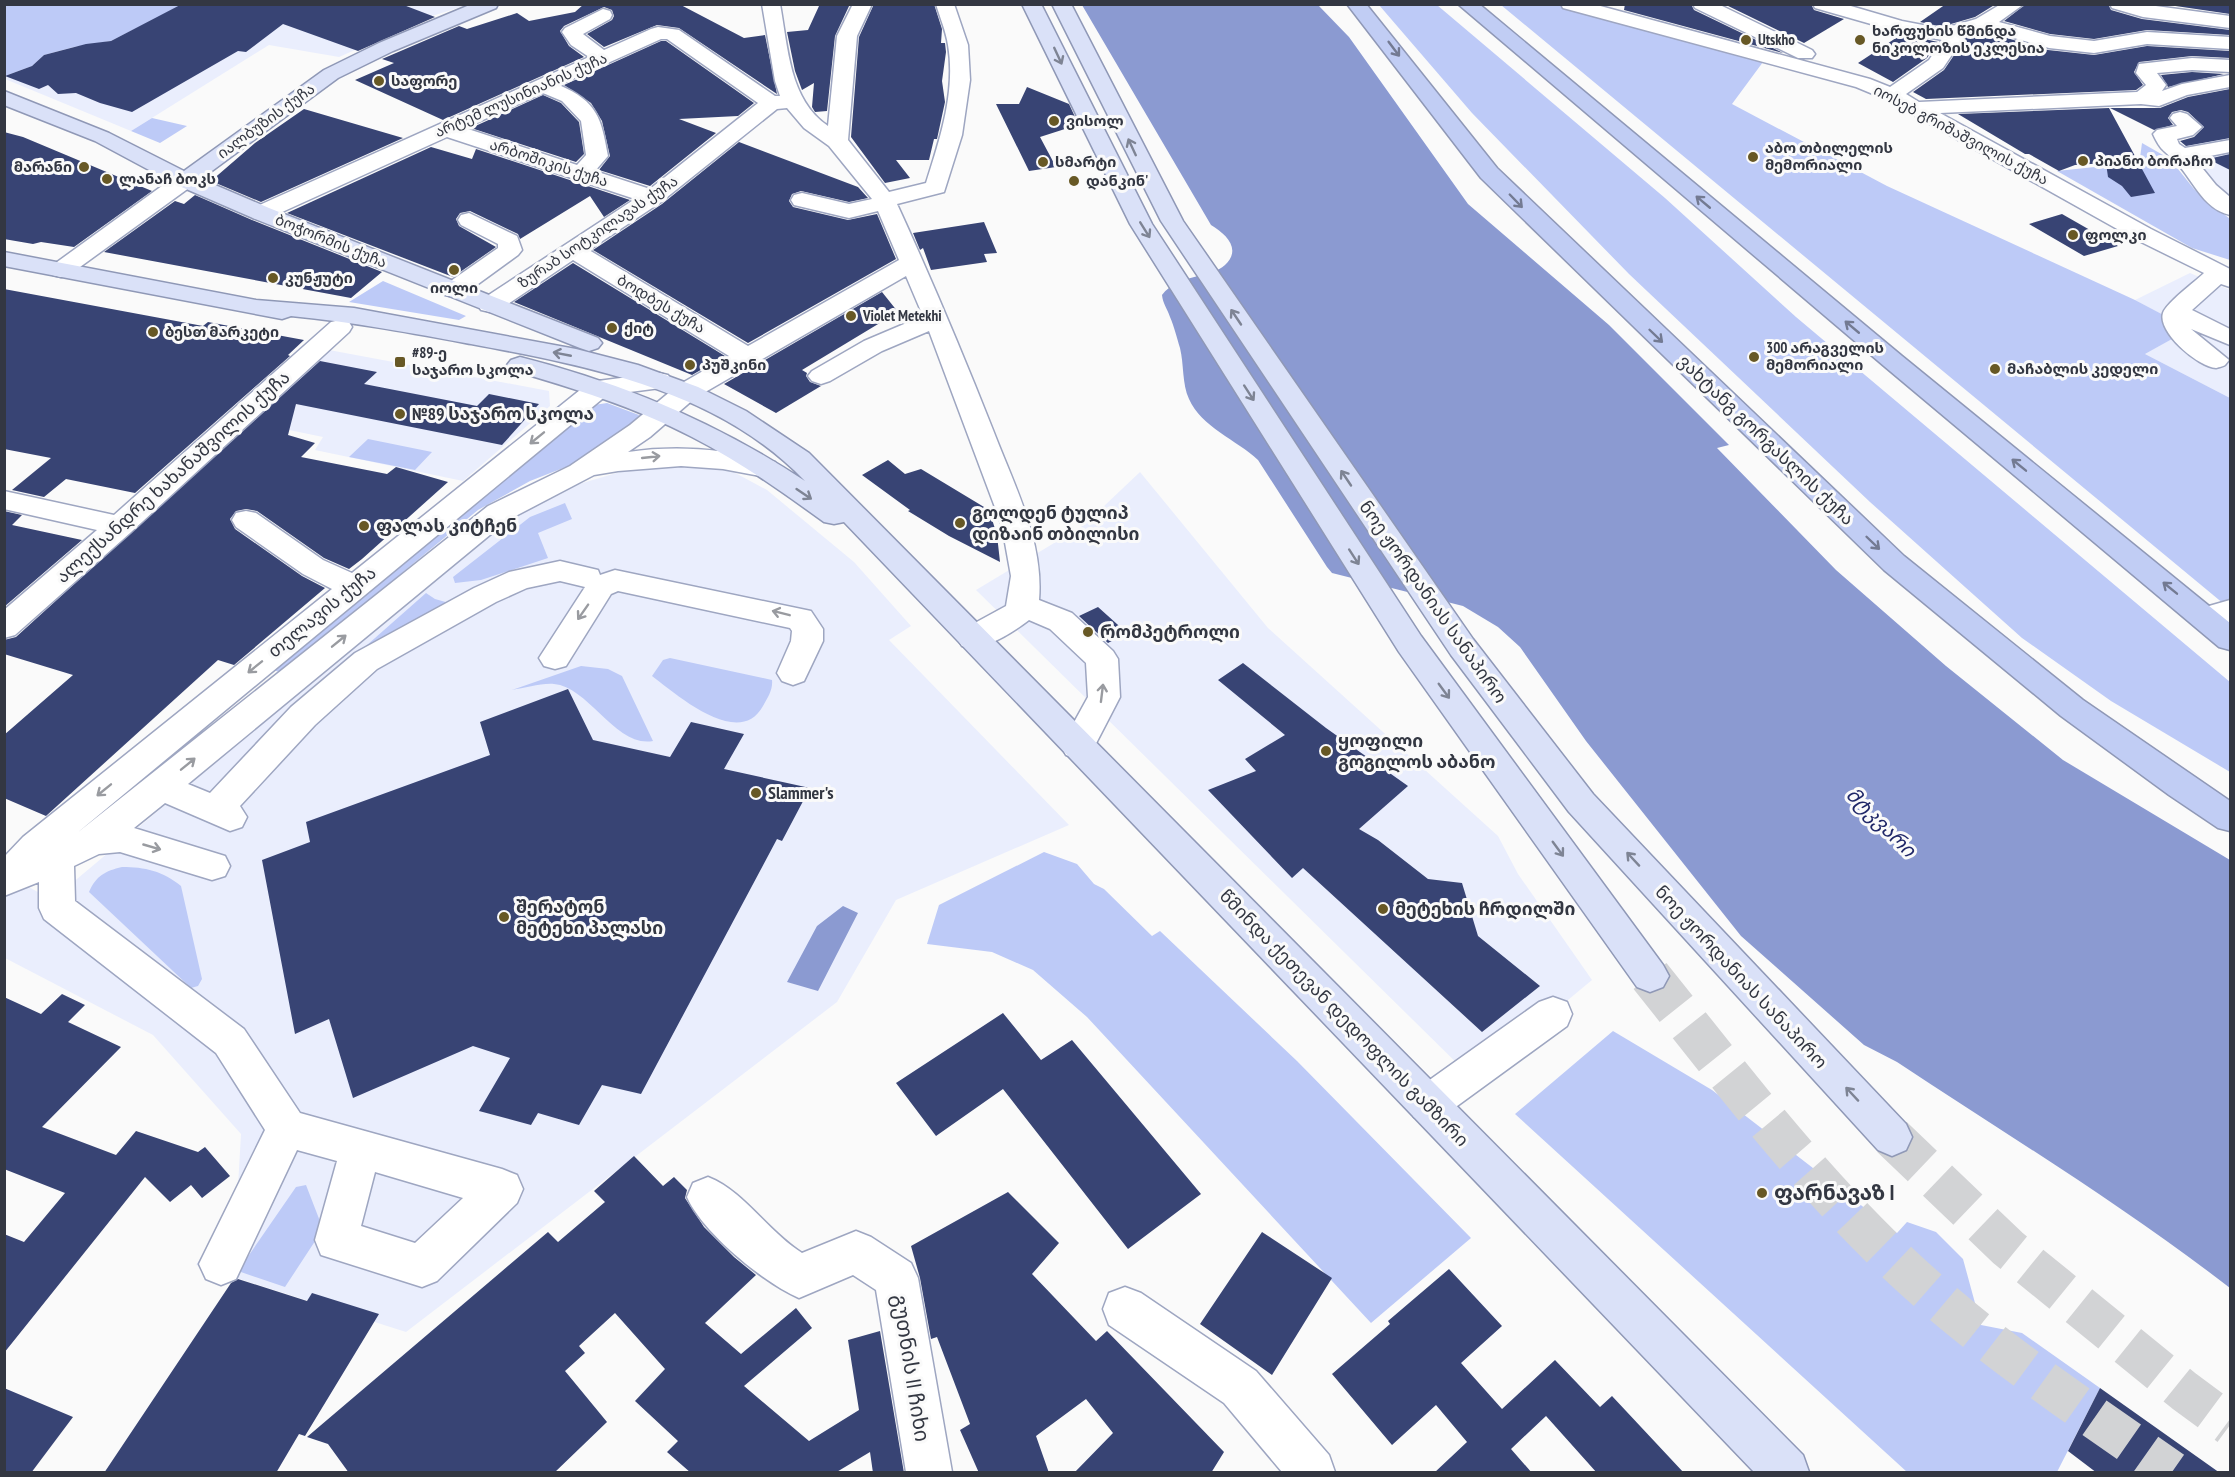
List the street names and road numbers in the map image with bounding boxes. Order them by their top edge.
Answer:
street label: არტემ ლუსინიანის ქუჩა [432,48,610,141]
street label: იალბუზის ქუჩა [213,79,318,162]
street label: იოსებ გრიშაშვილის ქუჩა [1871,80,2052,189]
street label: არბოშიკის ქუჩა [487,134,611,191]
street label: ზურაბ სოტკილავას ქუჩა [514,171,681,292]
street label: ბოჭორმის ქუჩა [273,209,390,272]
street label: ბოდბეს ქუჩა [614,270,709,337]
street label: ვახტანგ გორგასლის ქუჩა [1673,349,1859,530]
street label: ალექსანდრე ხახანაშვილის ქუჩა [51,365,294,588]
street label: ნოე ჟორდანიას სანაპირო [1354,496,1512,708]
street label: თელავის ქუჩა [263,561,381,662]
street label: ნოე ჟორდანიას სანაპირო [1650,880,1832,1073]
street label: წმინდა ქეთევან დედოფლის გამზირი [1215,884,1474,1151]
street label: გუთნის II ჩიხი [886,1292,936,1444]

